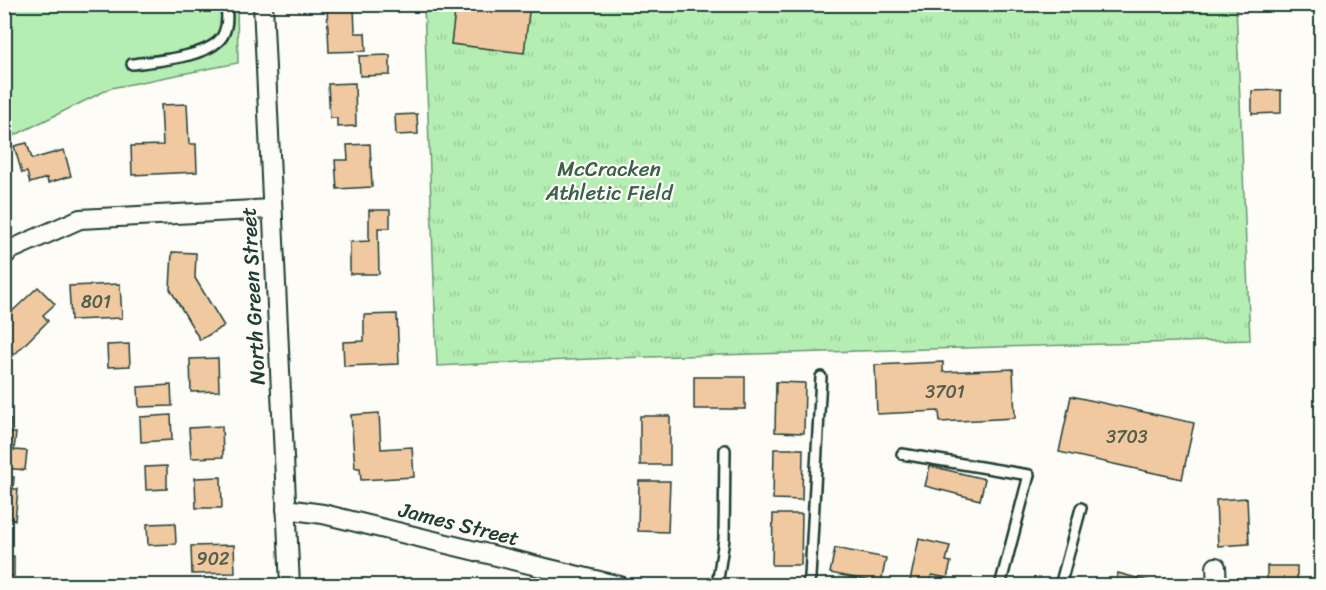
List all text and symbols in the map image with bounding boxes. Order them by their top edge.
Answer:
park label: McCracken Athletic Field [545,150,674,212]
street label: North Green Street [229,206,277,386]
house number: 801 [81,286,111,318]
house number: 3701 [925,376,965,408]
house number: 3703 [1106,421,1148,453]
street label: James Street [394,490,523,557]
house number: 902 [197,543,229,575]

